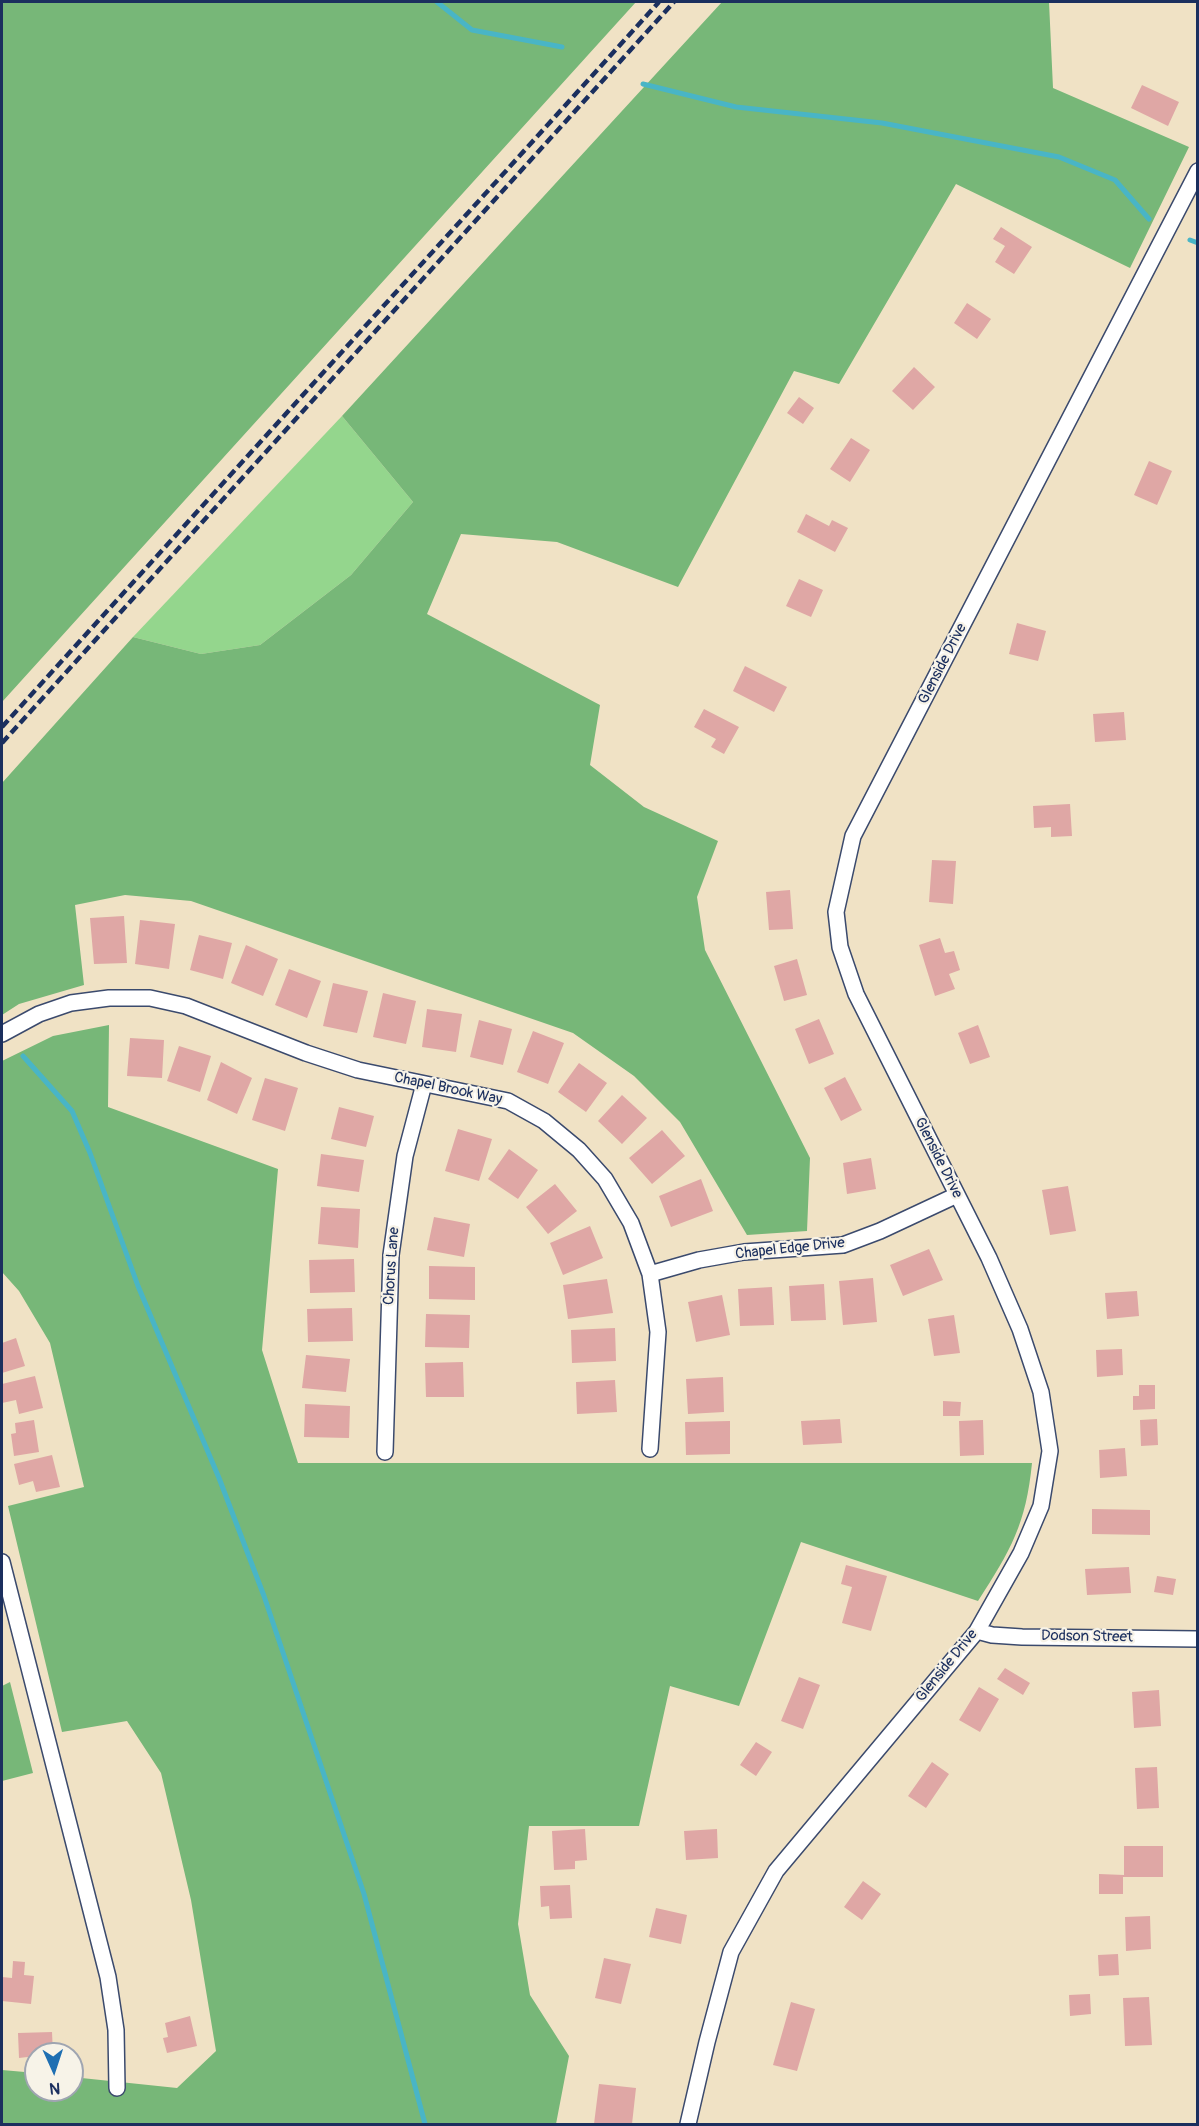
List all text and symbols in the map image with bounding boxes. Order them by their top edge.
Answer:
street label: Glenside Drive [915,621,971,707]
street label: Chapel Brook Way [392,1069,504,1109]
street label: Glenside Drive [910,1115,966,1201]
street label: Chorus Lane [380,1226,404,1306]
street label: Chapel Edge Drive [734,1234,846,1264]
street label: Glenside Drive [912,1626,982,1706]
street label: Dodson Street [1041,1627,1133,1647]
north arrow [24,2042,84,2102]
text: N [49,2078,61,2098]

